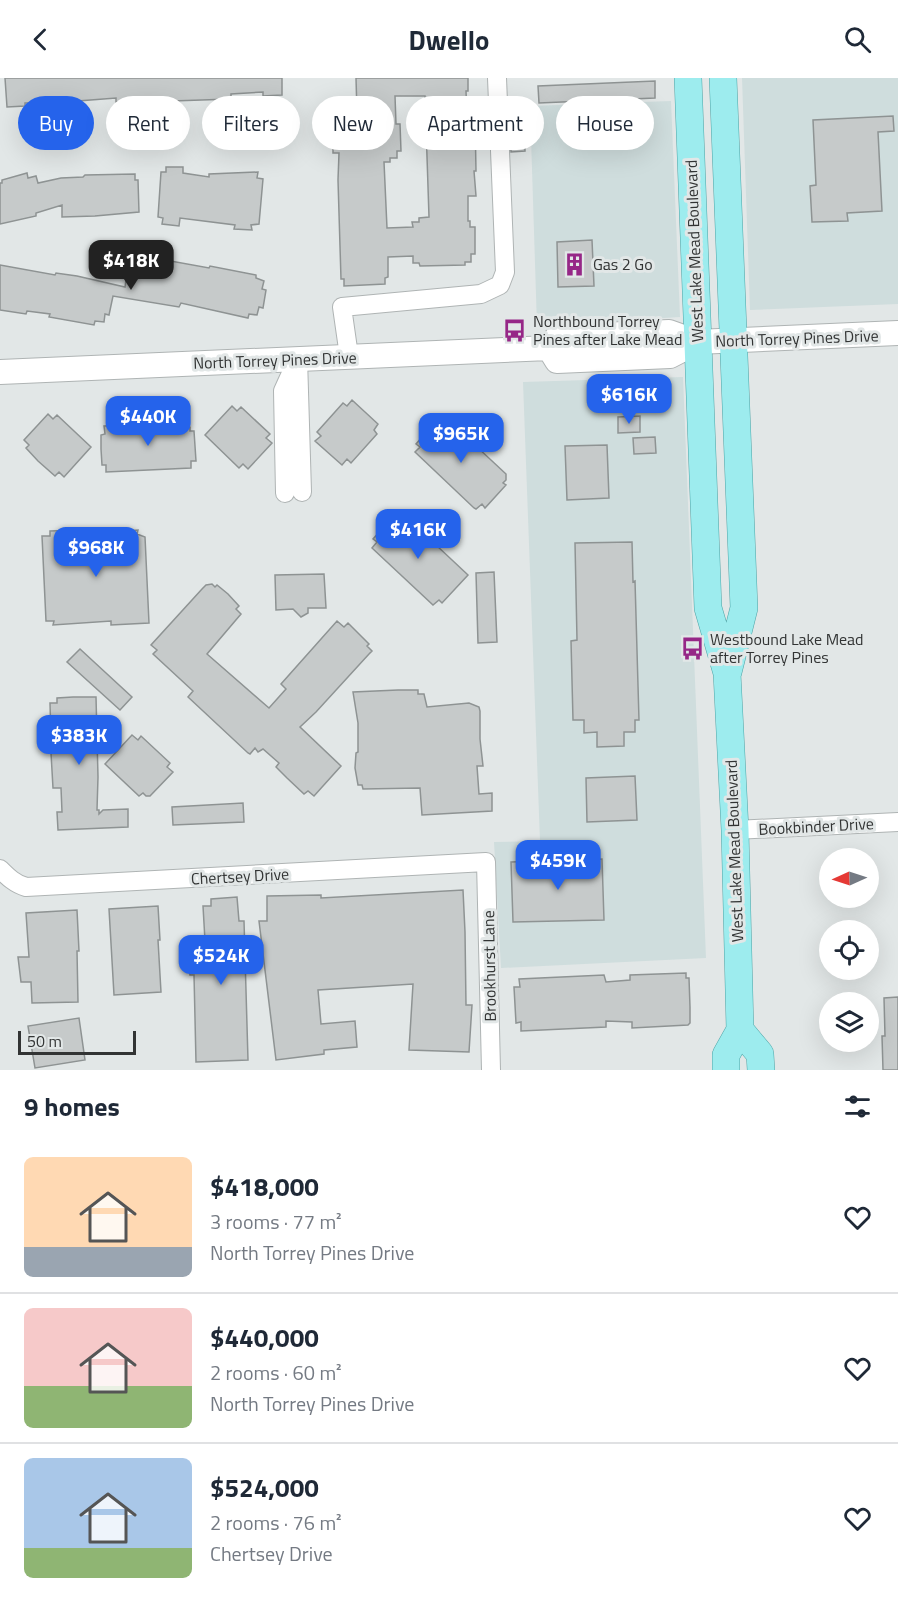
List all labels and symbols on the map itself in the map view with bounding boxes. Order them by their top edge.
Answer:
street label: West Lake Mead Boulevard [679,159,709,343]
pin: $418K [89,240,173,291]
building icon: Gas 2 Go [562,251,588,277]
place label: Gas 2 Go [593,252,653,276]
place label: Northbound Torrey Pines after Lake Mead [533,309,682,351]
bus stop icon: Northbound Torrey Pines after Lake Mead [502,317,528,343]
street label: North Torrey Pines Drive [715,323,879,353]
street label: North Torrey Pines Drive [193,345,357,375]
pin: $616K [587,374,671,425]
pin: $440K [106,396,190,447]
pin: $965K [419,413,503,464]
pin: $416K [376,509,460,560]
pin: $968K [54,527,138,578]
place label: Westbound Lake Mead after Torrey Pines [710,627,864,669]
bus stop icon: Westbound Lake Mead after Torrey Pines [679,635,705,661]
pin: $383K [37,715,121,766]
street label: West Lake Mead Boulevard [719,759,749,943]
street label: Bookbinder Drive [758,811,874,841]
pin: $459K [516,840,600,891]
north arrow [819,848,879,908]
street label: Chertsey Drive [190,861,290,891]
street label: Brookhurst Lane [476,910,502,1022]
pin: $524K [179,935,263,986]
scale bar [18,1028,136,1055]

